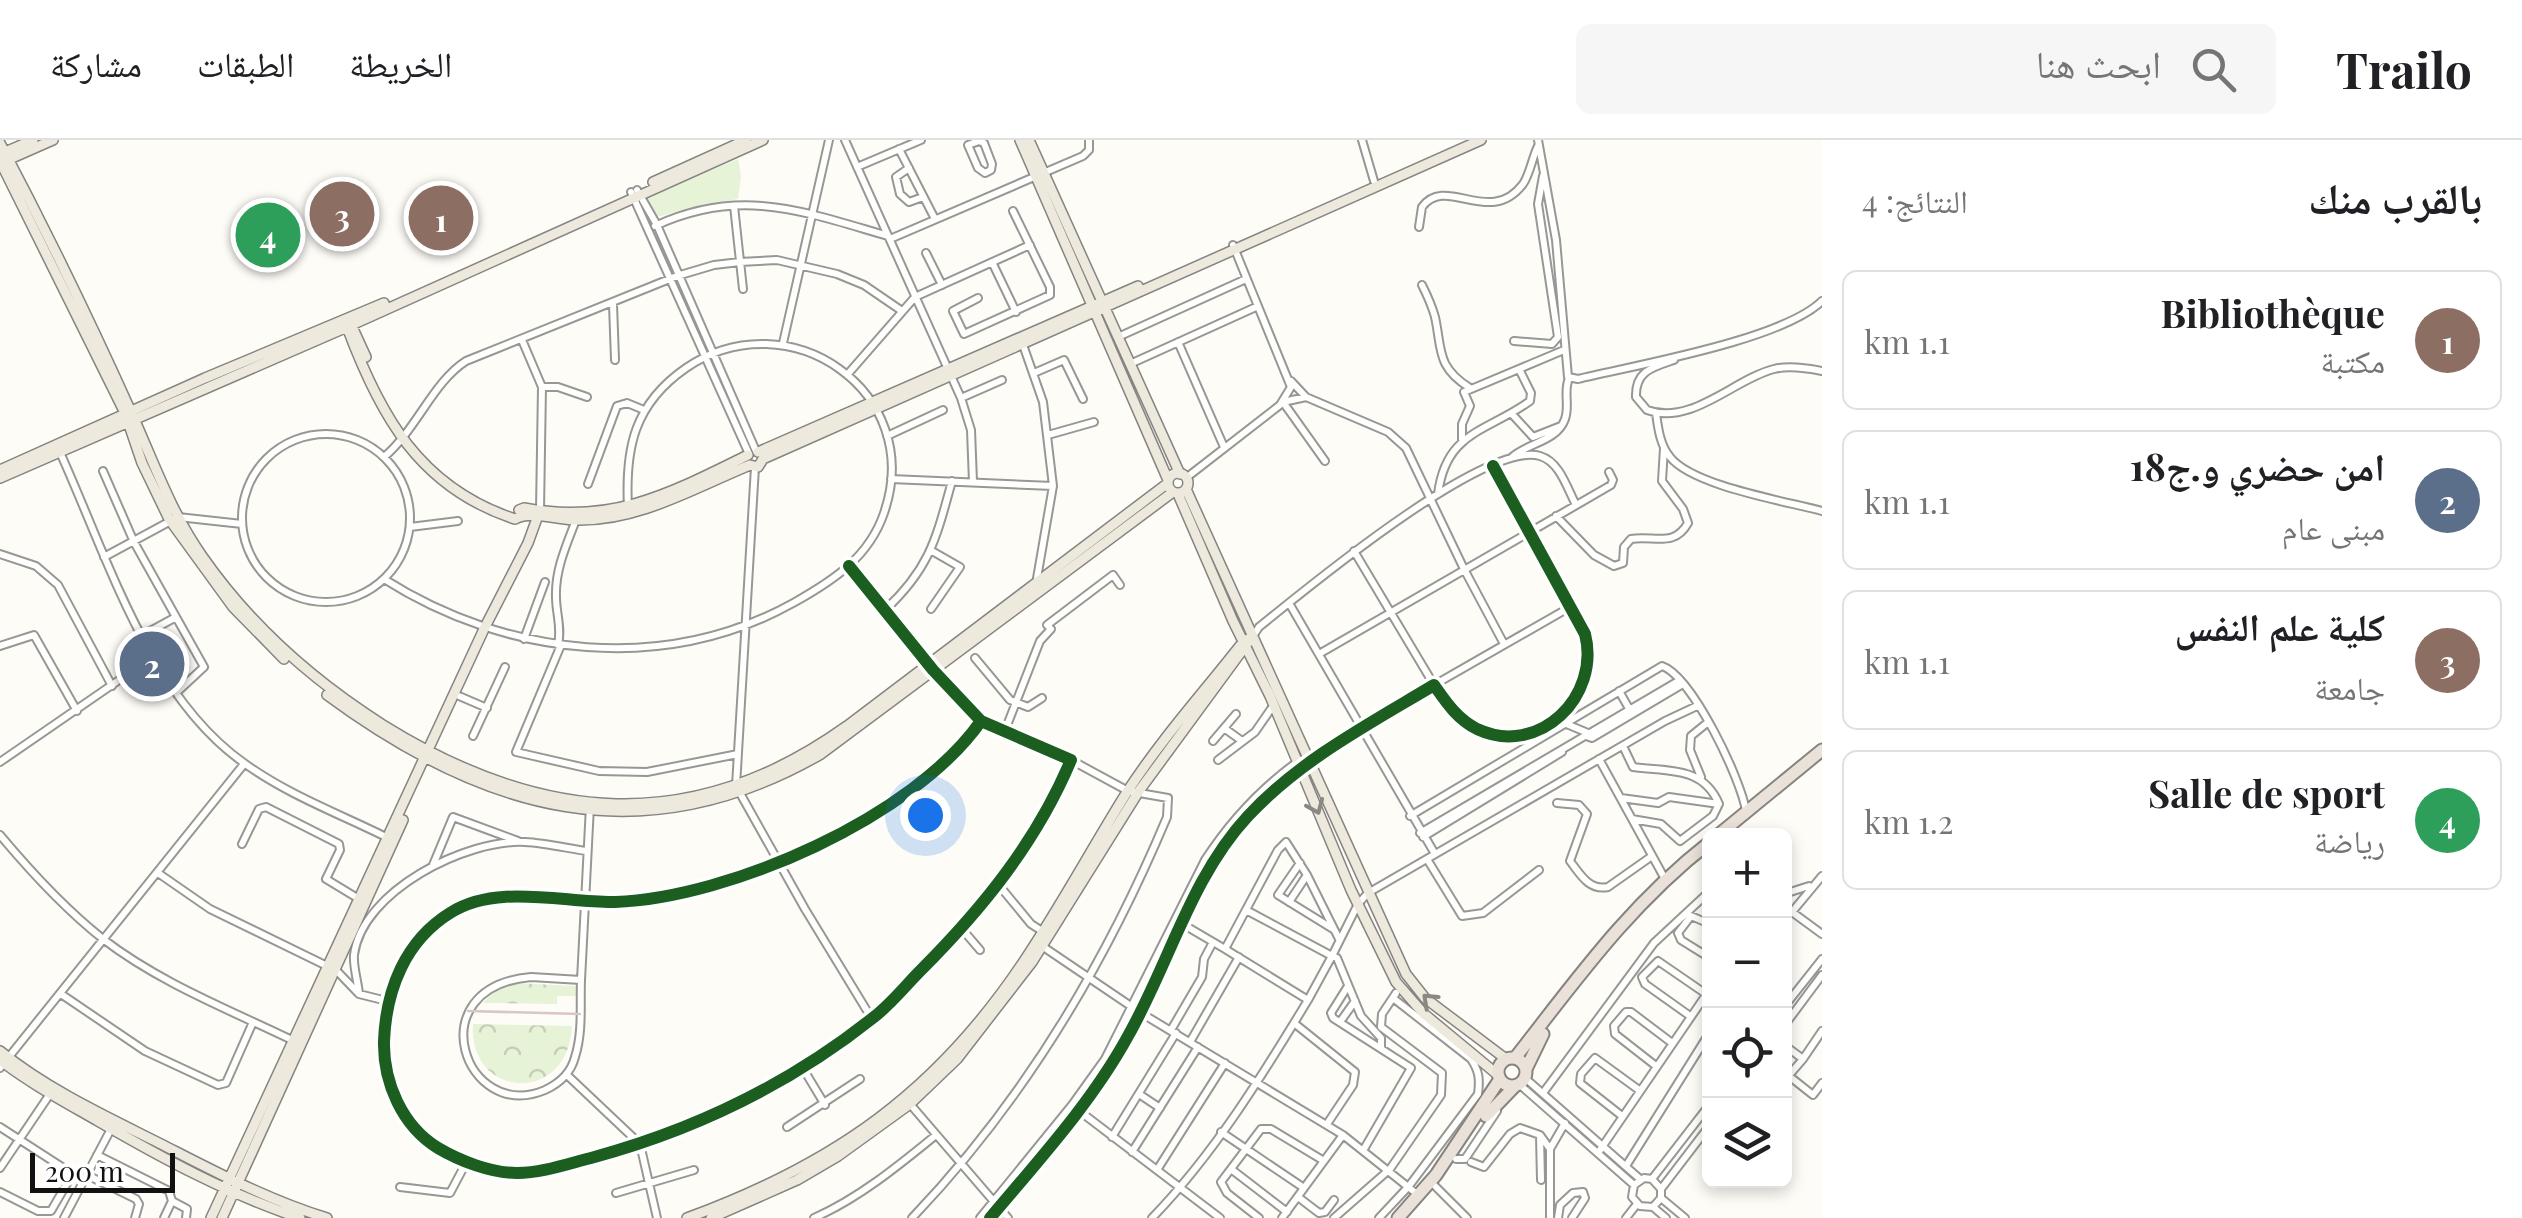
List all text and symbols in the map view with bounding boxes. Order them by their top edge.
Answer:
search box [1576,24,2276,114]
text: ابحث هنا [2036,37,2161,88]
text: Trailo [2336,37,2472,101]
text: مشاركة [50,39,142,86]
text: الطبقات [197,39,294,86]
text: الخريطة [349,39,452,86]
icon: search [2186,42,2241,97]
text: بالقرب منك [2308,169,2482,225]
pin: 3 [310,176,374,252]
text: النتائج: 4 [1862,178,1968,221]
pin: 1 [408,180,474,256]
pin: 4 [236,198,300,272]
text: Bibliothèque [2160,287,2385,338]
text: 1.1 km [1864,319,1950,362]
text: 1 [2441,319,2454,362]
text: مكتبة [2320,338,2385,381]
text: امن حضري و.ج18 [2130,440,2385,491]
text: 1.1 km [1864,479,1950,522]
text: 2 [2439,479,2456,522]
text: مبنى عام [2282,505,2385,548]
text: كلية علم النفس [2174,600,2385,651]
pin: 2 [120,626,184,702]
text: 1.1 km [1864,639,1950,682]
text: 3 [2440,639,2455,682]
text: جامعة [2314,665,2385,708]
text: Salle de sport [2148,767,2385,818]
your location [900,790,951,841]
one-way arrow [1304,797,1324,815]
text: 1.2 km [1864,799,1953,842]
text: 4 [2439,799,2456,842]
text: رياضة [2314,818,2385,861]
map controls [1702,828,1792,1188]
button: + [1702,828,1792,918]
button: − [1702,918,1792,1008]
one-way arrow [1422,994,1441,1012]
button: locate [1702,1008,1792,1098]
button: layers [1702,1098,1792,1188]
scale bar [30,1148,175,1192]
text: 200 m [45,1152,124,1189]

